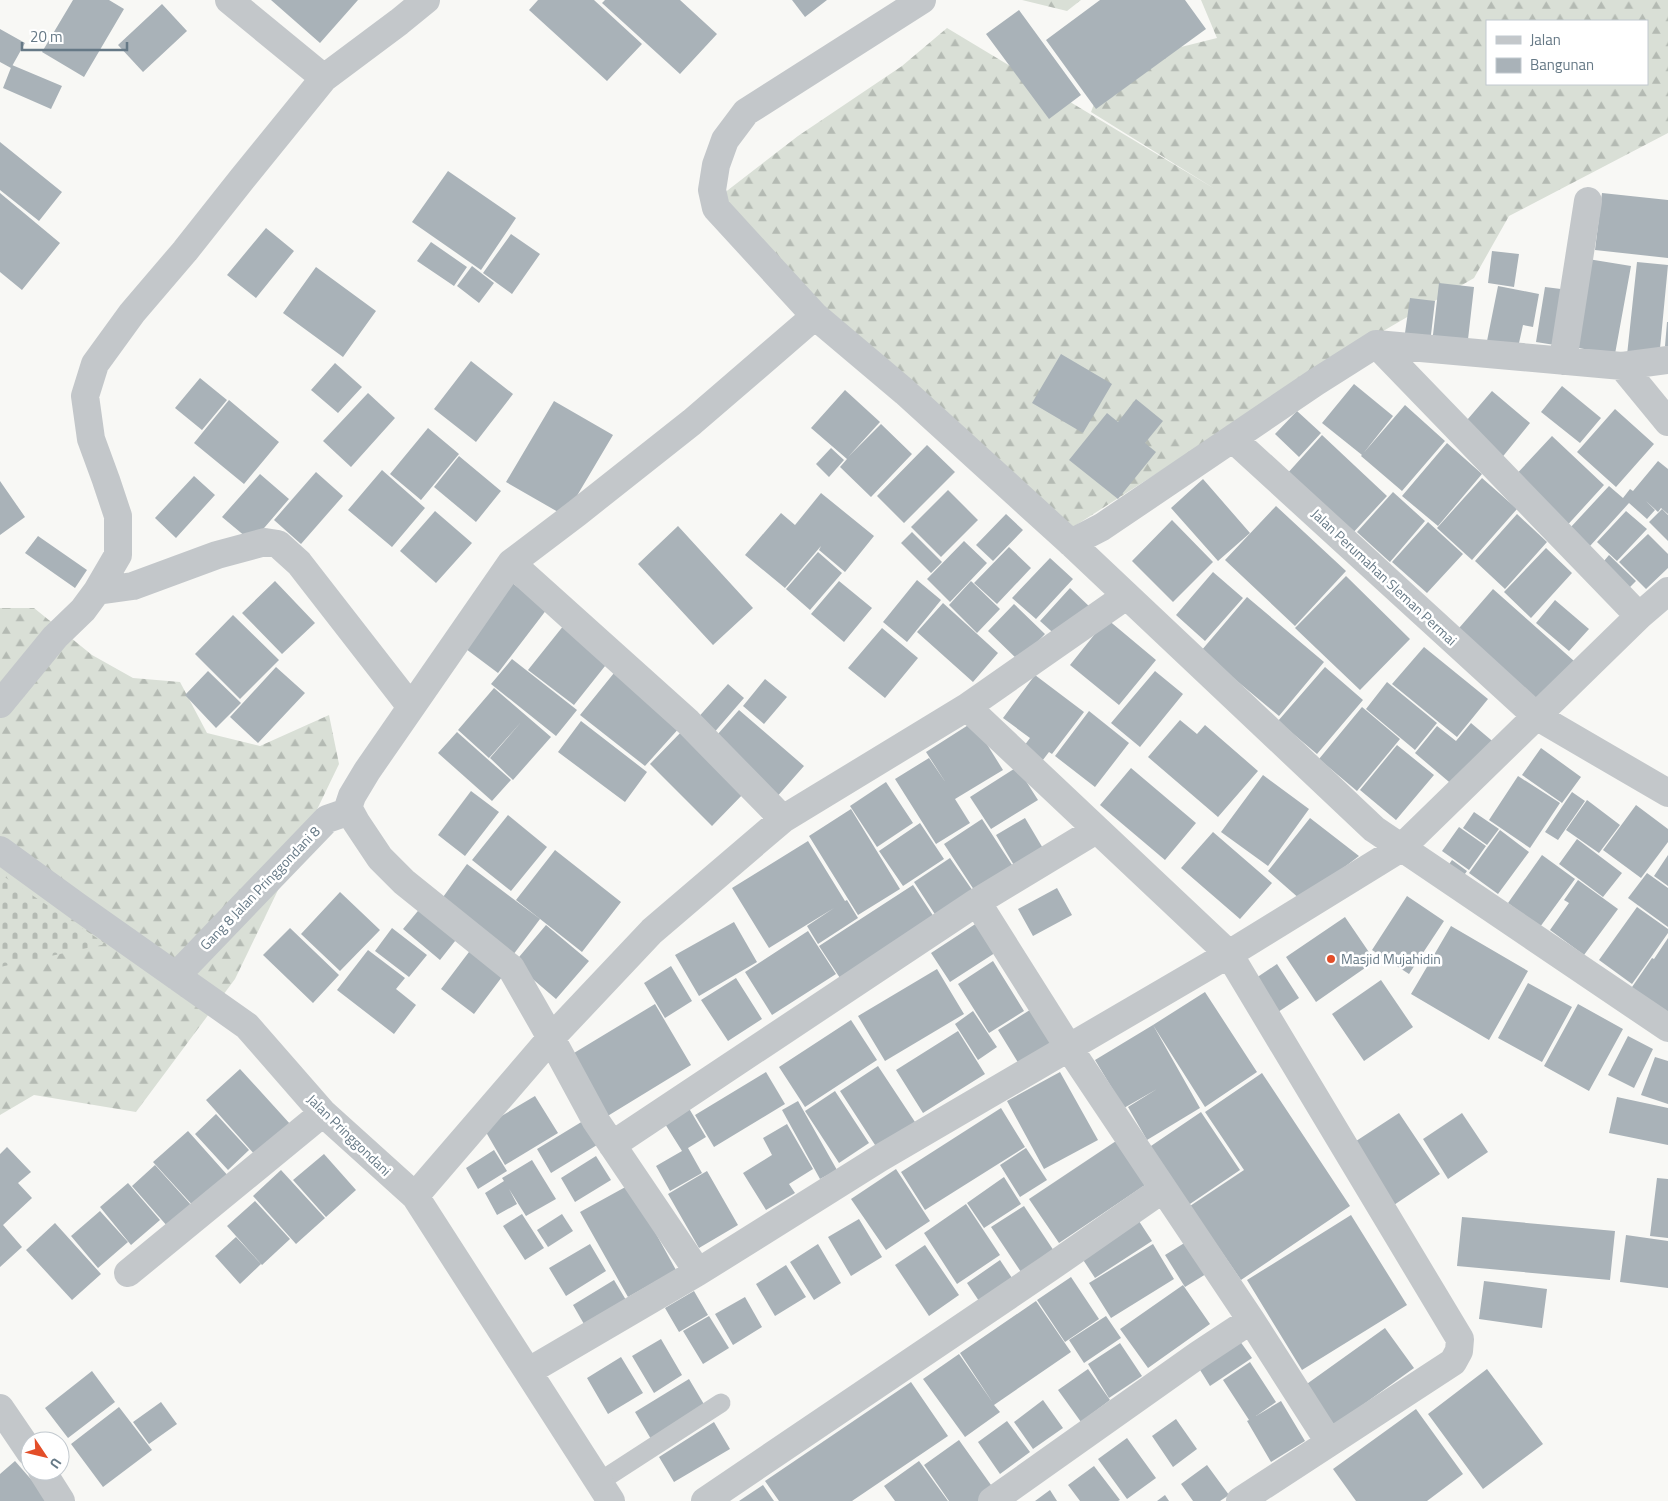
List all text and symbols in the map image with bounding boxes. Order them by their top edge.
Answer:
scale bar [22,20,128,52]
legend [1486,20,1648,85]
text: 20 m [30,25,63,48]
text: Jalan [1530,28,1561,51]
text: Bangunan [1530,53,1594,76]
street label: Jalan Perumahan Sleman Permai [1307,503,1462,650]
street label: Gang 8 Jalan Pringgondani 8 [195,821,325,954]
place label: Masjid Mujahidin [1341,948,1441,969]
marker: Masjid Mujahidin [1325,953,1337,965]
street label: Jalan Pringgondani [303,1089,396,1180]
north arrow [20,1431,70,1481]
text: U [45,1454,67,1474]

